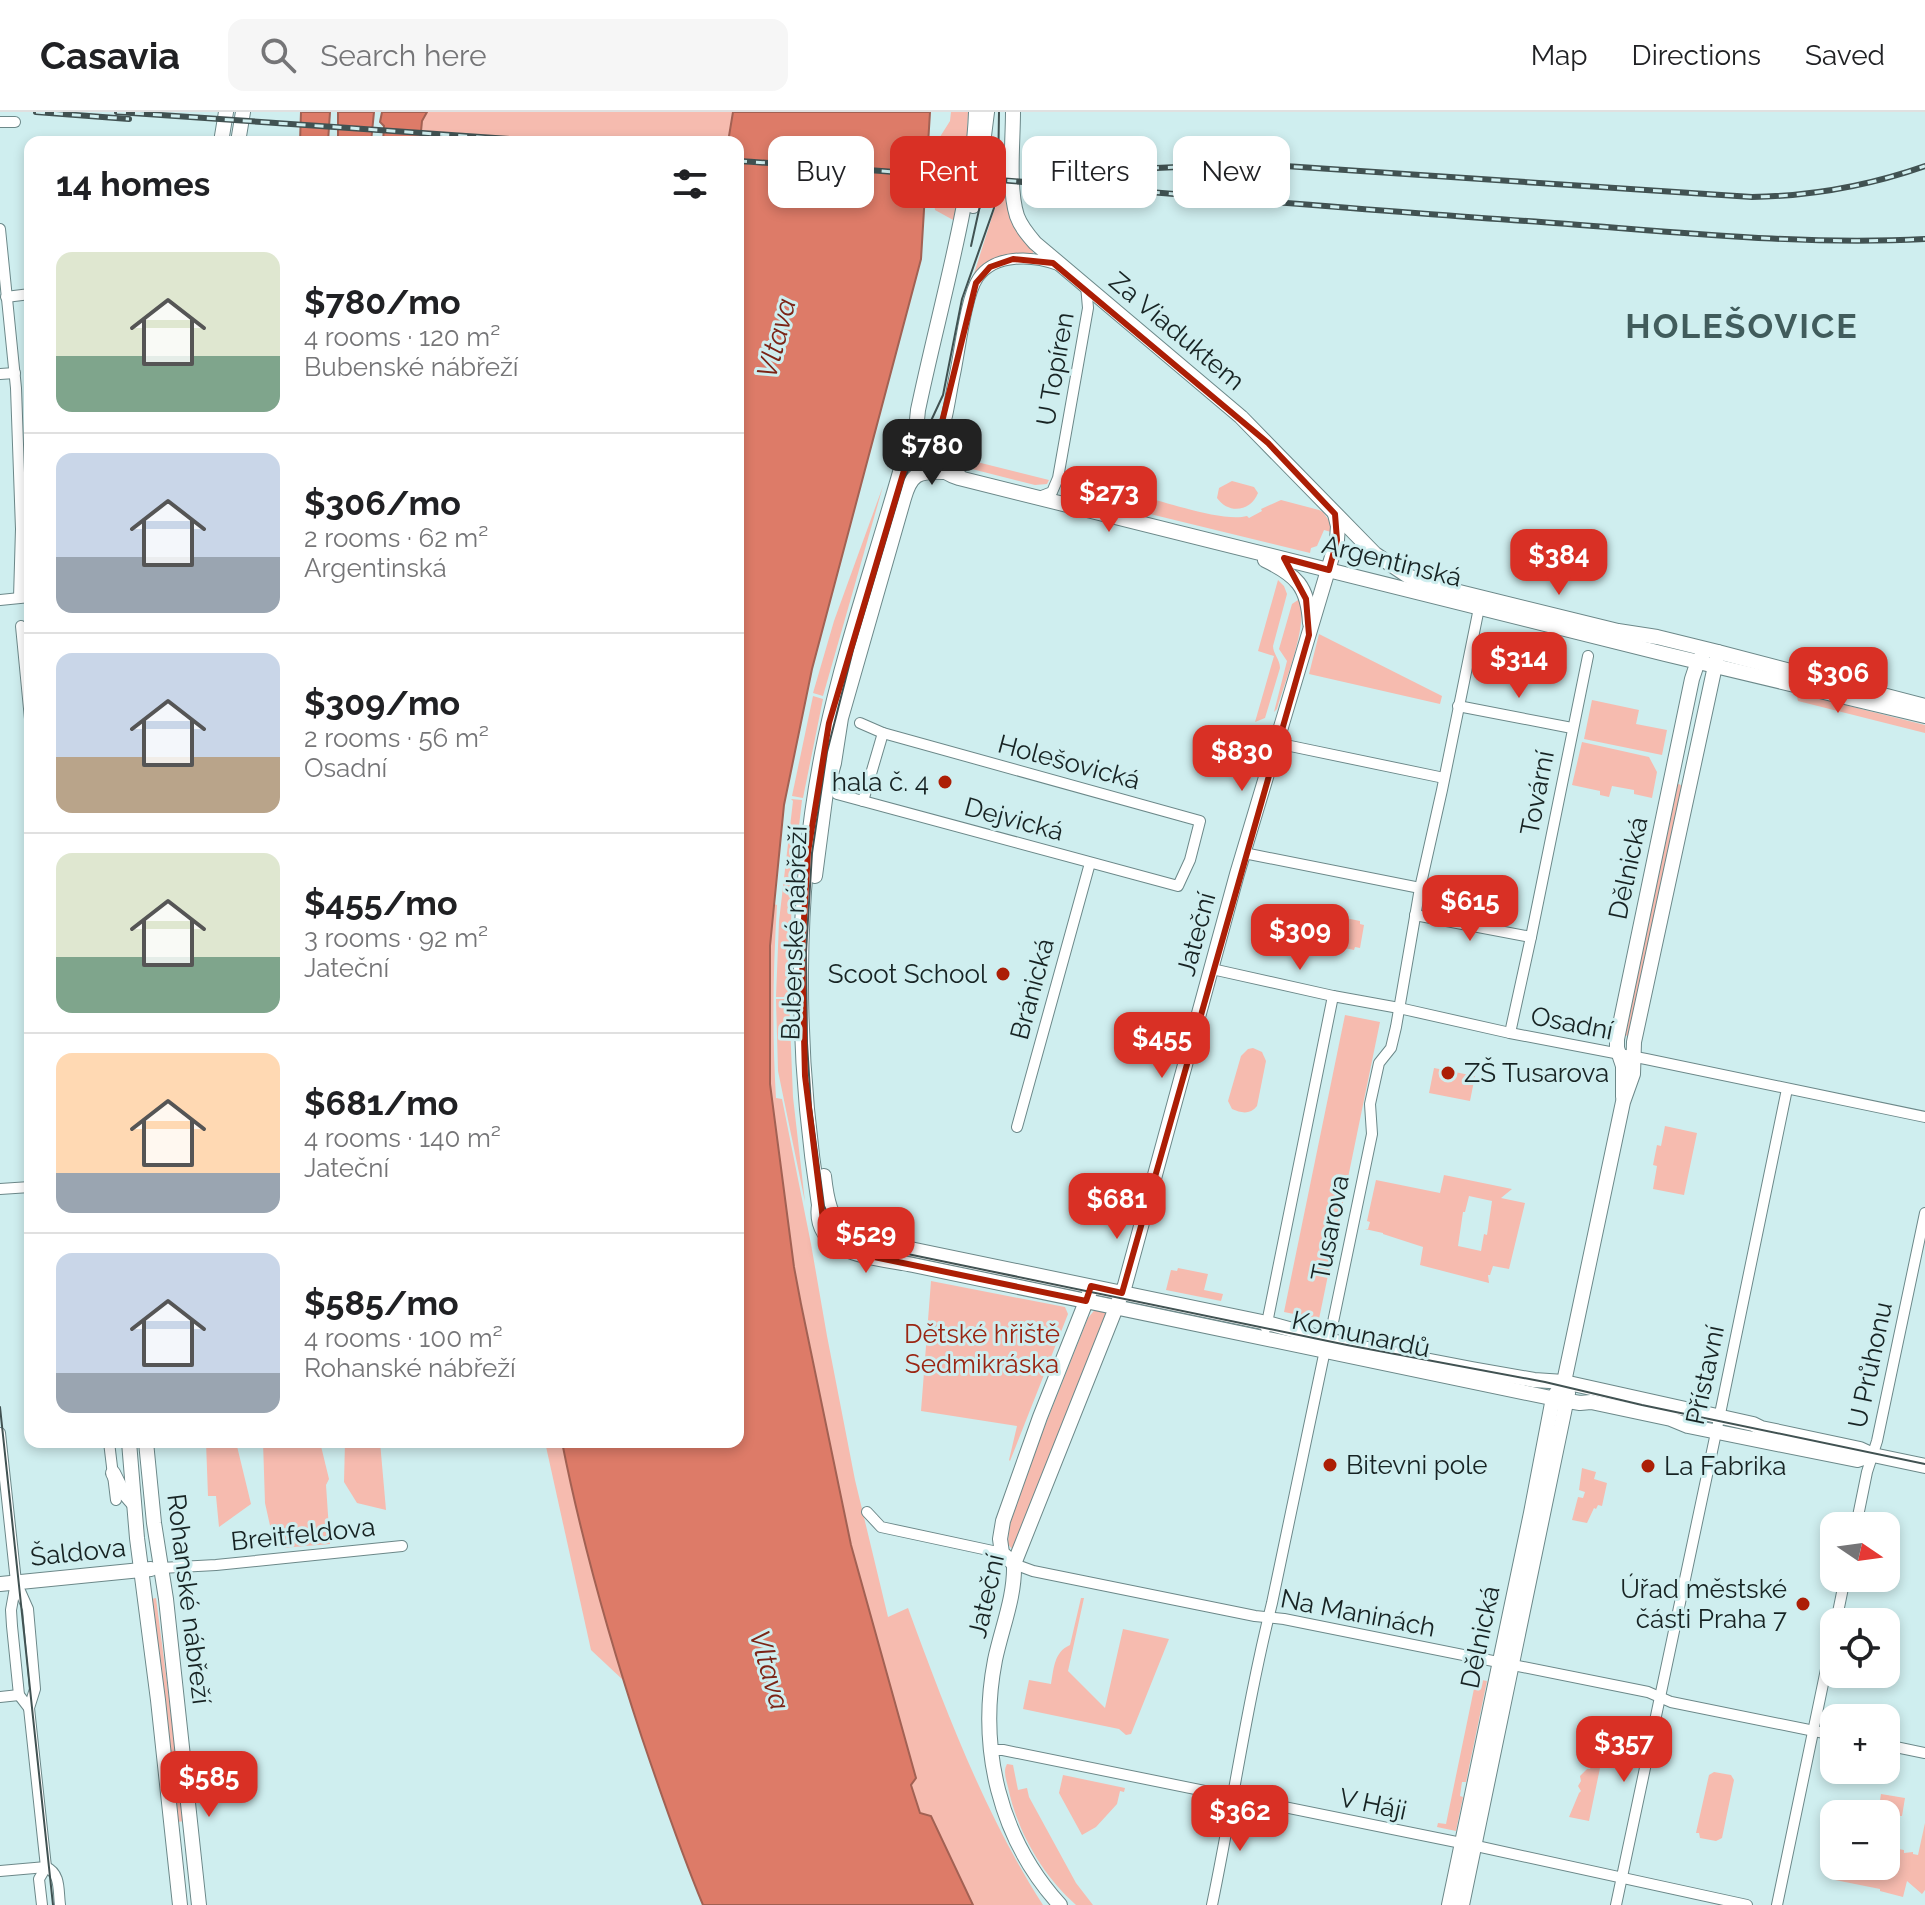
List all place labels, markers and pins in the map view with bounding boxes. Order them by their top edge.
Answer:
pin: $780 [885,419,979,487]
pin: $273 [1062,466,1156,534]
pin: $384 [1512,529,1606,597]
pin: $314 [1472,632,1566,700]
pin: $306 [1791,647,1885,715]
pin: $830 [1195,725,1289,793]
place label: hala č. 4 [832,767,929,797]
marker: hala č. 4 [936,773,954,791]
pin: $615 [1423,875,1517,943]
pin: $309 [1253,904,1347,972]
place label: Scoot School [828,959,988,989]
marker: Scoot School [994,965,1012,983]
pin: $455 [1115,1012,1209,1080]
place label: ZŠ Tusarova [1464,1057,1609,1088]
marker: ZŠ Tusarova [1439,1064,1457,1082]
pin: $681 [1070,1173,1164,1241]
pin: $529 [819,1207,913,1275]
place label: Bitevni pole [1346,1450,1488,1480]
place label: La Fabrika [1664,1451,1786,1481]
marker: Bitevni pole [1321,1456,1339,1474]
marker: La Fabrika [1639,1457,1657,1475]
place label: Úřad městské části Praha 7 [1620,1573,1787,1634]
marker: Úřad městské části Praha 7 [1794,1595,1812,1613]
pin: $357 [1577,1716,1671,1784]
pin: $585 [162,1751,256,1819]
pin: $362 [1193,1785,1287,1853]

